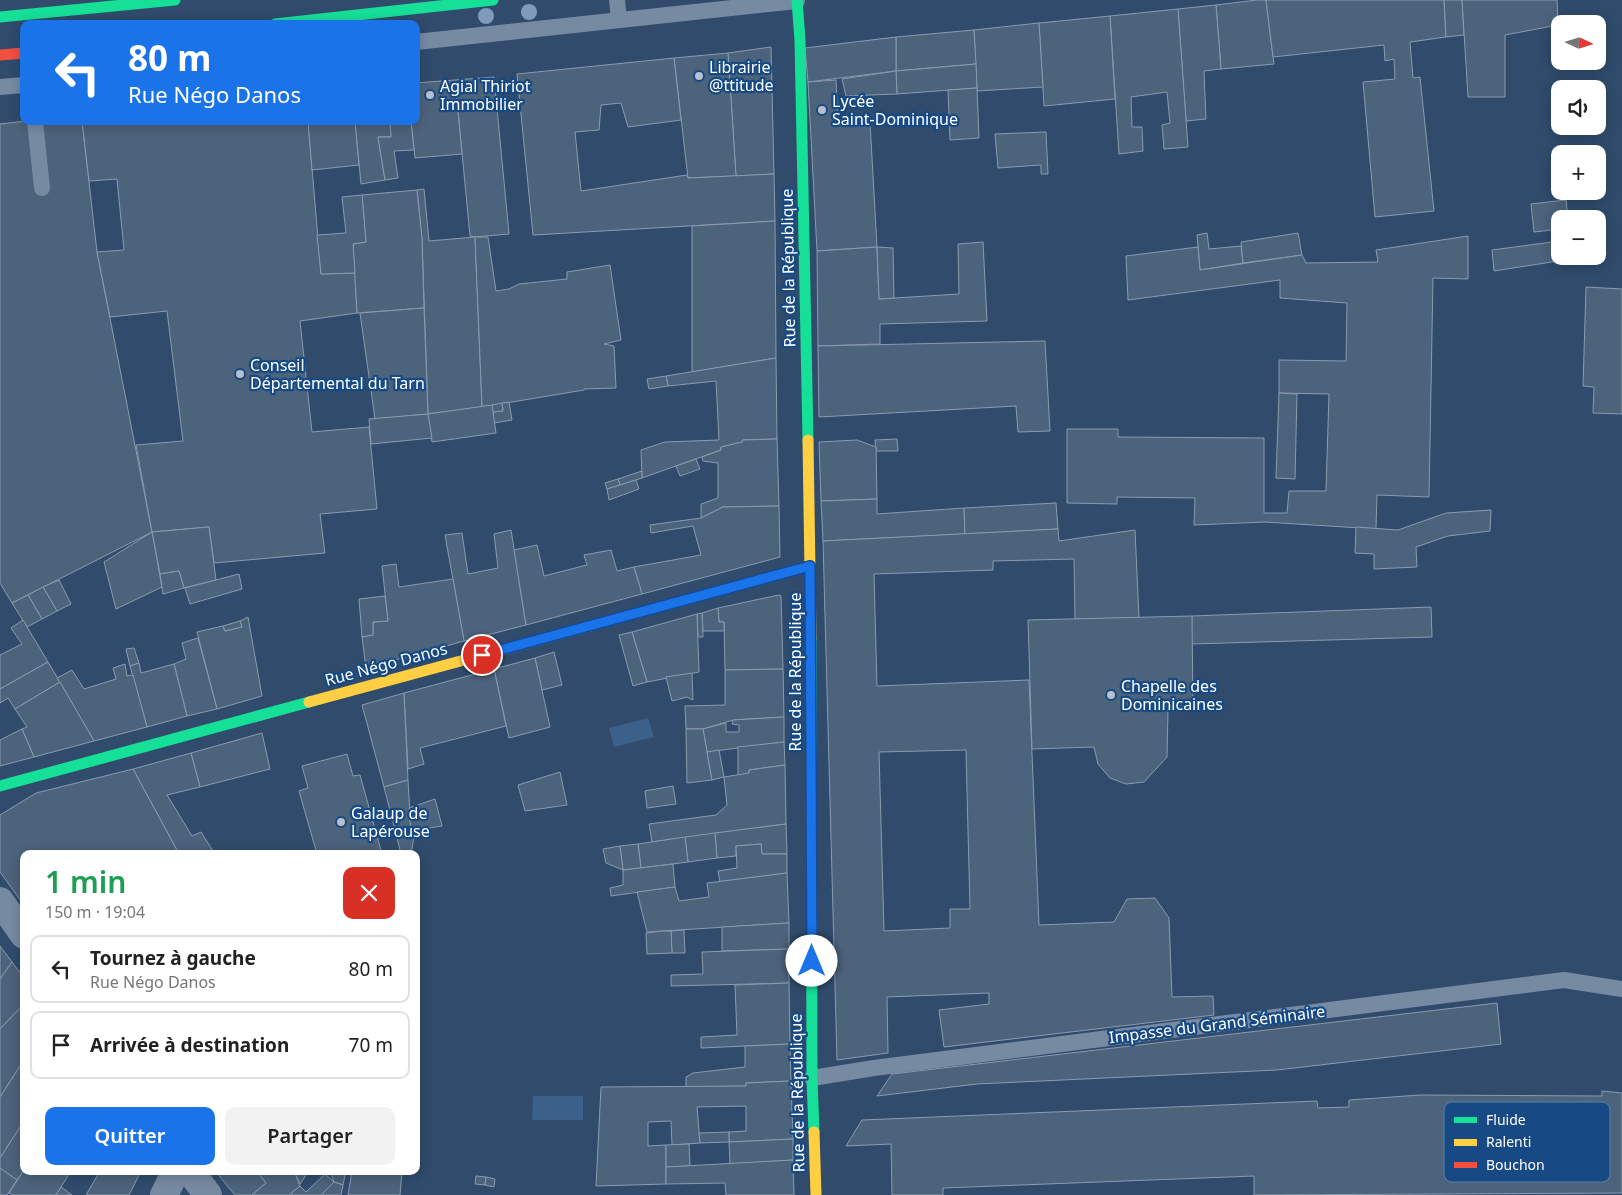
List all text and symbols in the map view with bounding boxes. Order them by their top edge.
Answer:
north arrow [1551,15,1606,70]
map controls [1551,15,1606,265]
text: 80 m [128,34,211,81]
icon: left [45,40,110,105]
place label: Librairie @ttitude [709,56,774,96]
marker: Librairie @ttitude [693,70,705,82]
place label: Agial Thiriot Immobilier [440,75,531,115]
text: Rue Négo Danos [128,79,301,109]
button: sound [1551,80,1606,135]
marker: Agial Thiriot Immobilier [424,89,436,101]
place label: Lycée Saint-Dominique [832,90,958,130]
marker: Lycée Saint-Dominique [816,104,828,116]
button: + [1551,145,1606,200]
street label: Rue de la République [776,188,800,348]
button: − [1551,210,1606,265]
place label: Conseil Départemental du Tarn [250,354,425,394]
marker: Conseil Départemental du Tarn [234,368,246,380]
street label: Rue de la République [784,593,806,751]
pin [461,634,503,676]
street label: Rue Négo Danos [322,637,450,691]
icon: arrive [468,641,496,669]
place label: Chapelle des Dominicaines [1121,675,1223,715]
marker: Chapelle des Dominicaines [1105,689,1117,701]
place label: Galaup de Lapérouse [351,802,430,842]
marker: Galaup de Lapérouse [335,816,347,828]
text: 1 min [45,861,126,902]
button: close [343,867,395,919]
text: 150 m · 19:04 [45,901,145,923]
position arrow [785,934,837,986]
text: Tournez à gauche [90,945,256,971]
icon: left [47,955,75,983]
text: 80 m [349,956,393,982]
text: Rue Négo Danos [90,971,216,993]
street label: Impasse du Grand Séminaire [1108,1000,1326,1048]
street label: Rue de la République [785,1013,809,1173]
icon: arrive [47,1031,75,1059]
text: Arrivée à destination [90,1032,289,1058]
text: 70 m [349,1032,393,1058]
legend [1444,1102,1610,1182]
button: Quitter [45,1107,215,1165]
button: Partager [225,1107,395,1165]
text: Fluide [1486,1110,1526,1129]
text: Ralenti [1486,1132,1531,1151]
text: Bouchon [1486,1155,1545,1174]

